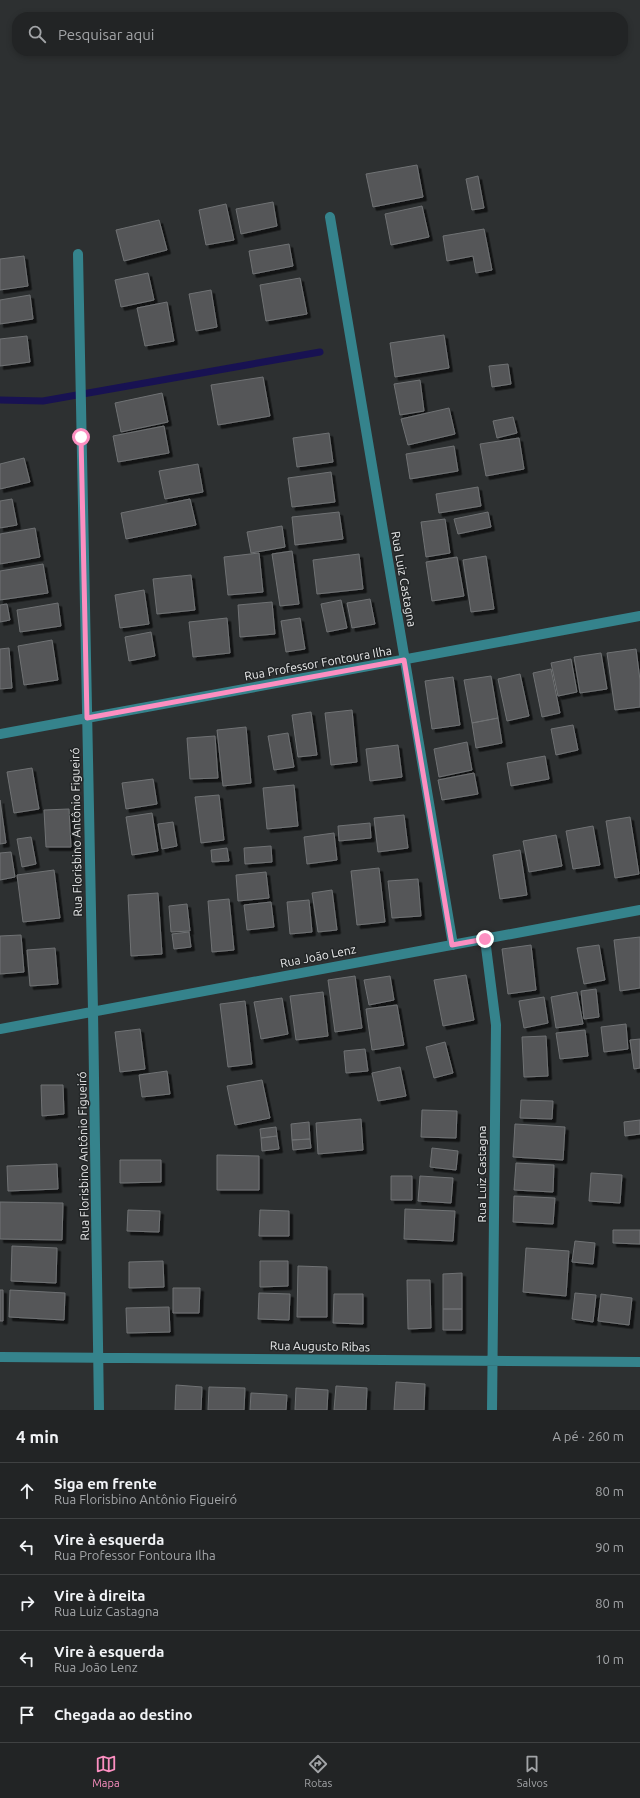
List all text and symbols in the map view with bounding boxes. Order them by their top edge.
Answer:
search box [12,12,628,56]
icon: search [26,23,48,45]
text: Pesquisar aqui [58,26,154,43]
route start [72,428,90,446]
street label: Rua Luiz Castagna [389,530,419,628]
street label: Rua Professor Fontoura Ilha [243,644,393,682]
street label: Rua Florisbino Antônio Figueiró [68,747,84,917]
route end [476,930,494,948]
street label: Rua João Lenz [279,942,358,970]
street label: Rua Florisbino Antônio Figueiró [75,1071,91,1241]
street label: Rua Luiz Castagna [475,1126,488,1222]
street label: Rua Augusto Ribas [270,1339,370,1353]
text: 4 min [16,1427,59,1446]
text: A pé · 260 m [552,1429,624,1443]
text: Siga em frente [54,1475,157,1492]
icon: ahead [16,1480,38,1502]
text: 80 m [595,1484,624,1498]
text: Rua Florisbino Antônio Figueiró [54,1492,237,1506]
text: Vire à esquerda [54,1531,164,1548]
icon: left [16,1536,38,1558]
text: 90 m [595,1540,624,1554]
text: Rua Professor Fontoura Ilha [54,1548,216,1562]
text: Vire à direita [54,1587,146,1604]
icon: right [16,1592,38,1614]
text: 80 m [595,1596,624,1610]
text: Rua Luiz Castagna [54,1604,159,1618]
text: Vire à esquerda [54,1643,164,1660]
icon: left [16,1648,38,1670]
text: 10 m [595,1652,624,1666]
text: Rua João Lenz [54,1660,138,1674]
icon: arrive [16,1704,38,1726]
text: Chegada ao destino [54,1706,193,1723]
tab: Mapa [92,1753,120,1789]
tab: Rotas [304,1753,332,1789]
tab: Salvos [517,1753,548,1789]

